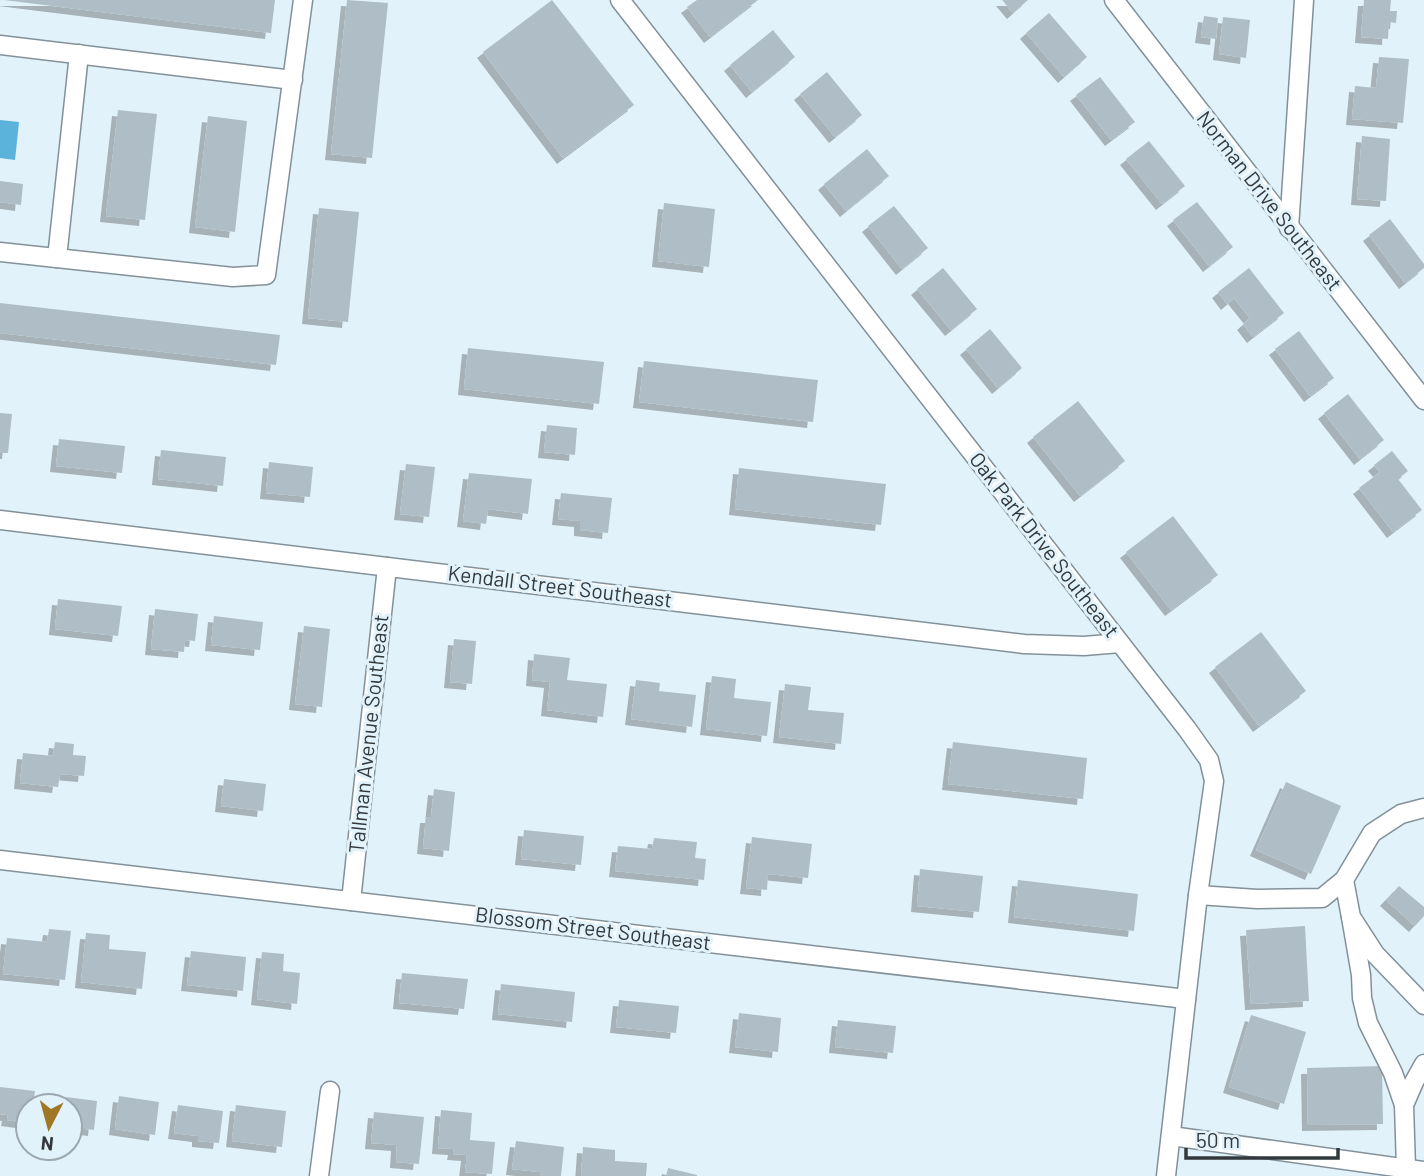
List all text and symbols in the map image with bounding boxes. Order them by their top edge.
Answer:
street label: Norman Drive Southeast [1192,105,1348,295]
street label: Oak Park Drive Southeast [965,446,1125,642]
street label: Kendall Street Southeast [447,559,674,612]
street label: Tallman Avenue Southeast [343,613,392,854]
street label: Blossom Street Southeast [474,901,712,954]
north arrow [14,1092,84,1162]
scale bar [1186,1116,1338,1160]
text: 50 m [1196,1127,1240,1152]
text: N [40,1132,55,1157]

